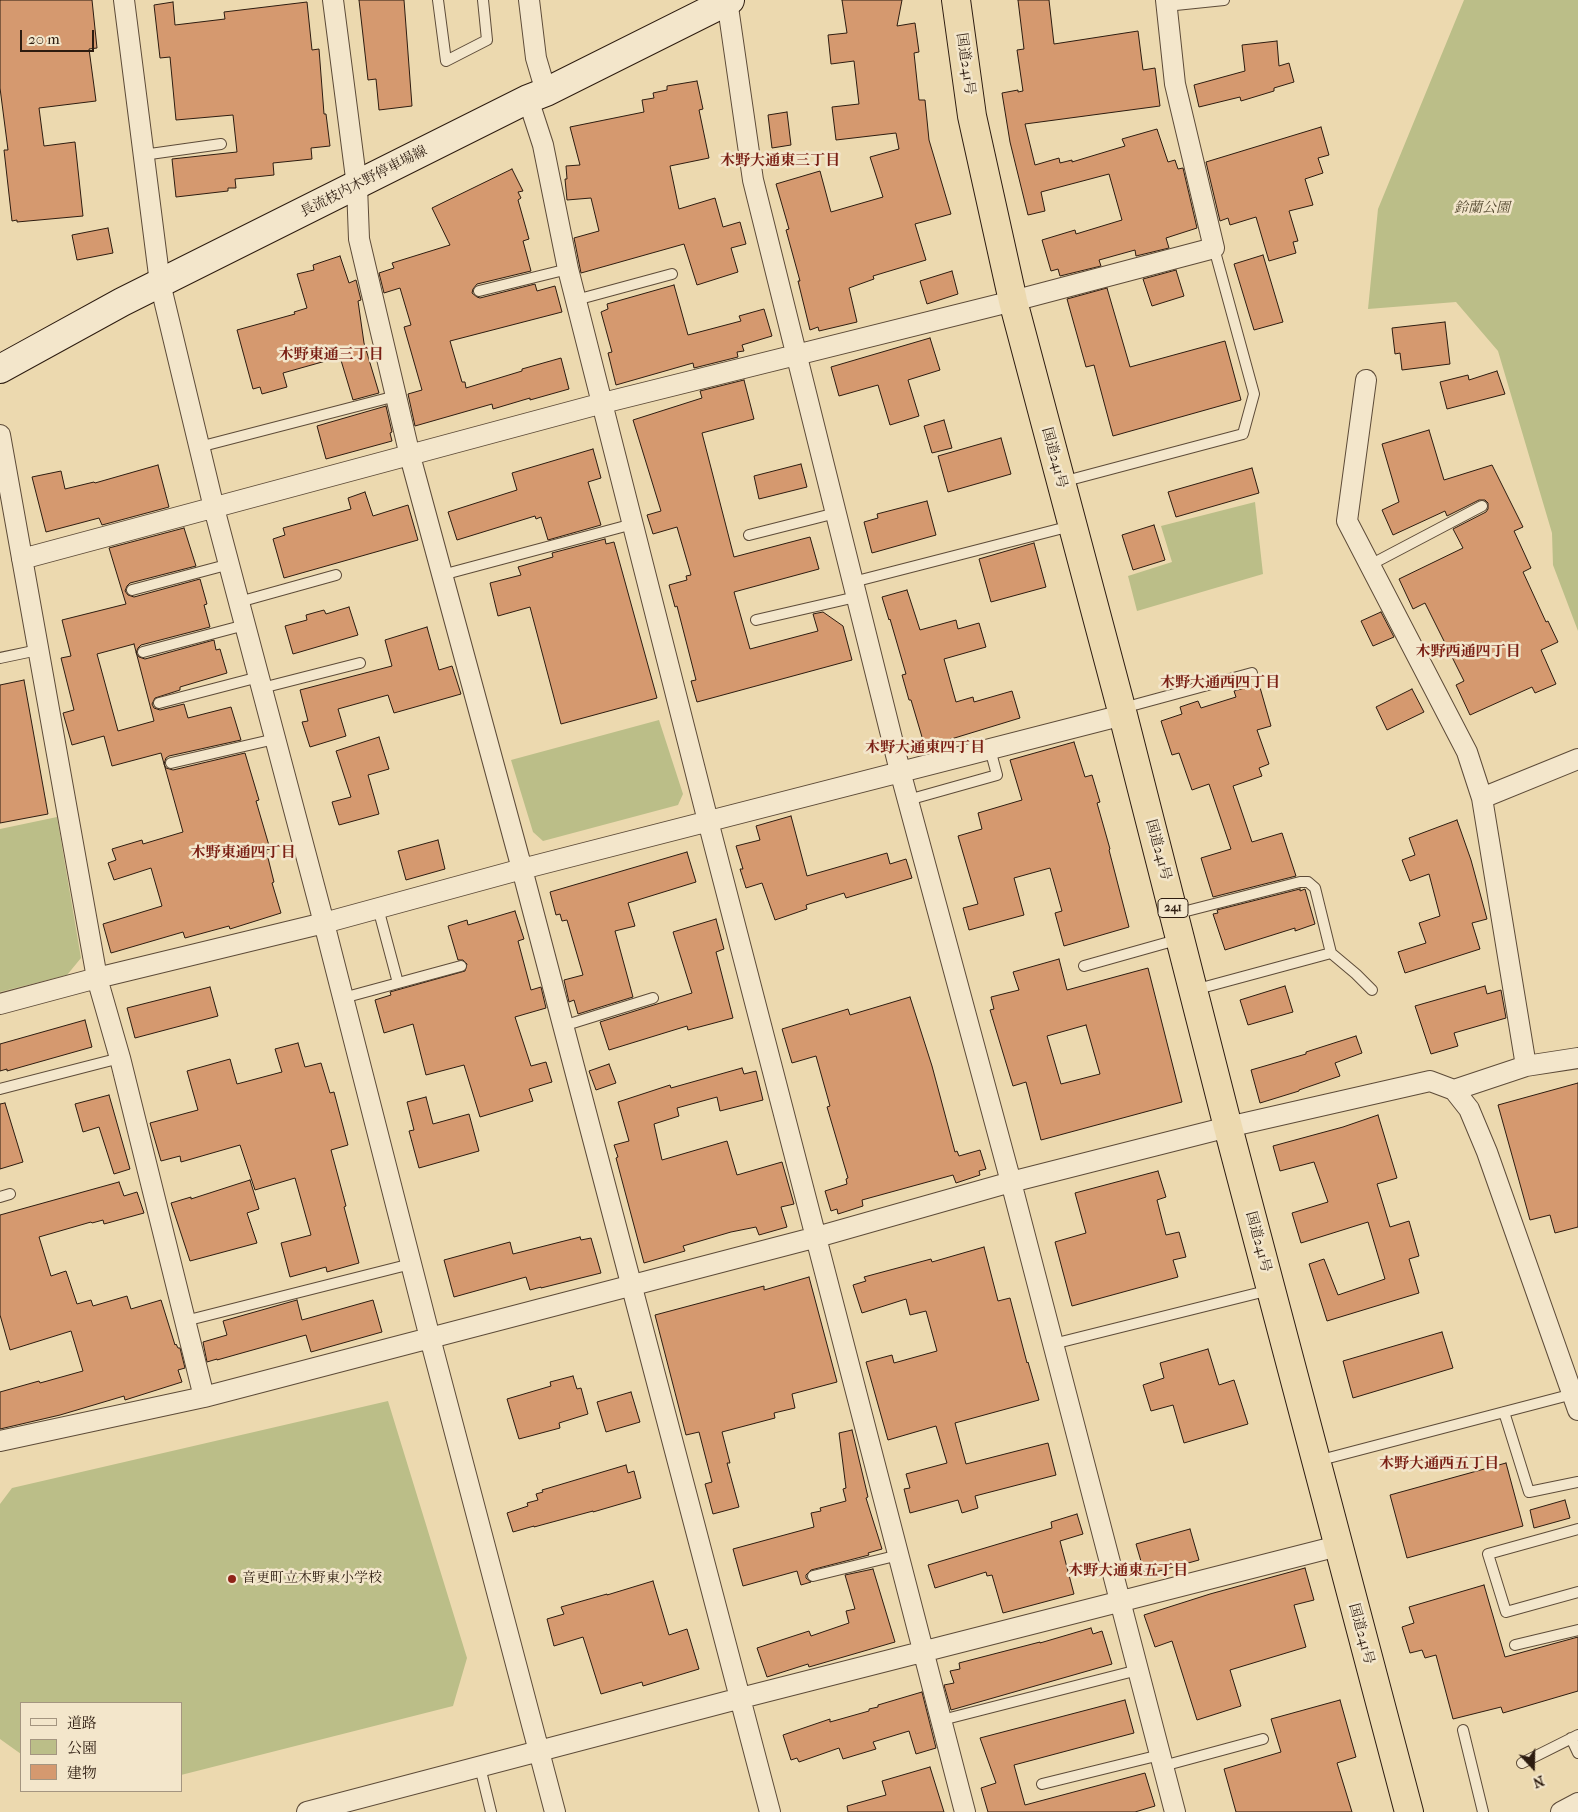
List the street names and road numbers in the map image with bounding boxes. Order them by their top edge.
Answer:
street label: 国道241号 [952,32,978,96]
street label: 長流枝内木野停車場線 [298,143,430,221]
street label: 国道241号 [1038,426,1070,490]
street label: 国道241号 [1142,818,1174,882]
road number: 241 [1158,898,1188,918]
street label: 国道241号 [1242,1210,1274,1274]
street label: 国道241号 [1345,1602,1377,1666]

